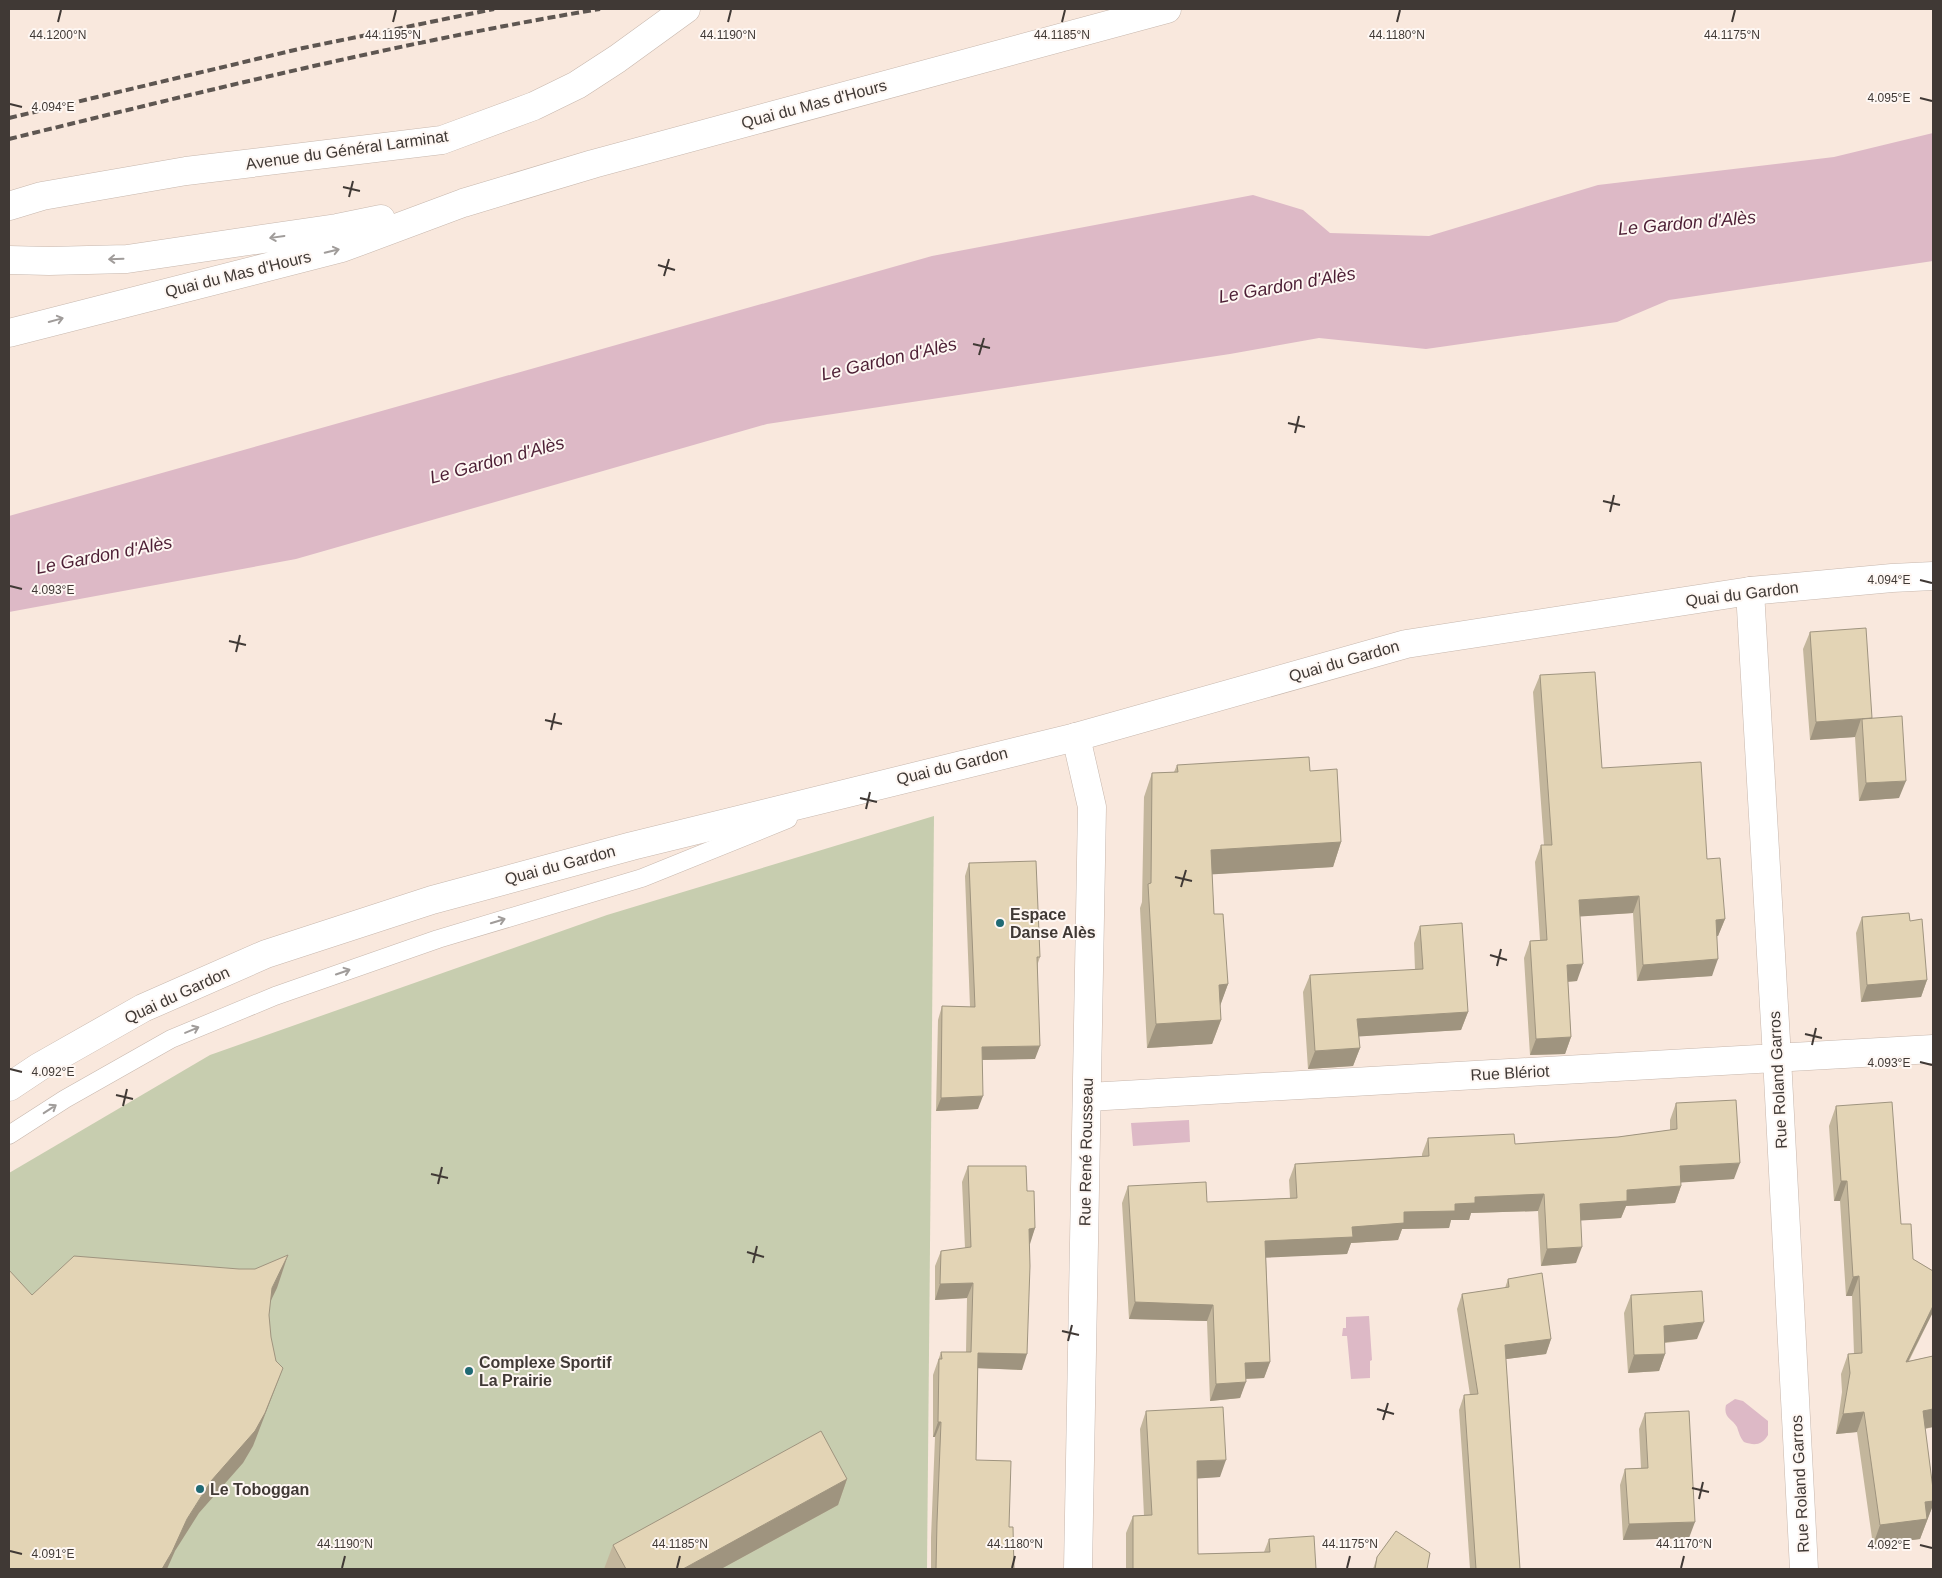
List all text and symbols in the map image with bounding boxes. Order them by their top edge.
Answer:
text: 44.1200°N [30,28,86,42]
text: 44.1195°N [365,28,421,42]
text: 44.1190°N [700,28,756,42]
text: 44.1185°N [1034,28,1090,42]
text: 44.1180°N [1369,28,1425,42]
text: 44.1175°N [1704,28,1760,42]
street label: Quai du Mas d'Hours [739,76,889,132]
text: 4.095°E [1868,91,1910,105]
text: 4.094°E [32,100,74,114]
street label: Avenue du Général Larminat [245,127,450,173]
water label: Le Gardon d'Alès [1617,207,1757,239]
one-way arrow [270,232,286,242]
one-way arrow [324,246,340,255]
street label: Quai du Mas d'Hours [163,248,313,300]
one-way arrow [109,254,125,264]
water label: Le Gardon d'Alès [1217,263,1357,307]
one-way arrow [47,315,63,325]
water label: Le Gardon d'Alès [819,334,959,384]
water label: Le Gardon d'Alès [428,432,566,488]
water label: Le Gardon d'Alès [34,532,174,578]
text: 4.094°E [1868,573,1910,587]
street label: Quai du Gardon [1684,579,1800,609]
text: 4.093°E [32,583,74,597]
street label: Quai du Gardon [1287,637,1401,685]
street label: Quai du Gardon [895,744,1009,788]
street label: Quai du Gardon [503,842,617,888]
place label: Espace Danse Alès [1010,906,1096,941]
one-way arrow [489,916,505,926]
marker: Espace Danse Alès [994,917,1006,929]
street label: Quai du Gardon [122,963,232,1027]
one-way arrow [335,967,351,976]
street label: Rue Roland Garros [1766,1011,1790,1149]
one-way arrow [184,1025,199,1035]
text: 4.093°E [1868,1056,1910,1070]
street label: Rue Blériot [1470,1062,1551,1084]
text: 4.092°E [32,1065,74,1079]
street label: Rue René Rousseau [1076,1078,1096,1226]
one-way arrow [42,1103,56,1113]
place label: Complexe Sportif La Prairie [479,1354,612,1389]
marker: Complexe Sportif La Prairie [463,1365,475,1377]
street label: Rue Roland Garros [1788,1415,1812,1553]
place label: Le Toboggan [210,1481,309,1498]
marker: Le Toboggan [194,1483,206,1495]
text: 44.1190°N [317,1537,373,1551]
text: 44.1185°N [652,1537,708,1551]
text: 44.1180°N [987,1537,1043,1551]
text: 44.1175°N [1322,1537,1378,1551]
text: 44.1170°N [1656,1537,1712,1551]
text: 4.092°E [1868,1538,1910,1552]
text: 4.091°E [32,1547,74,1561]

